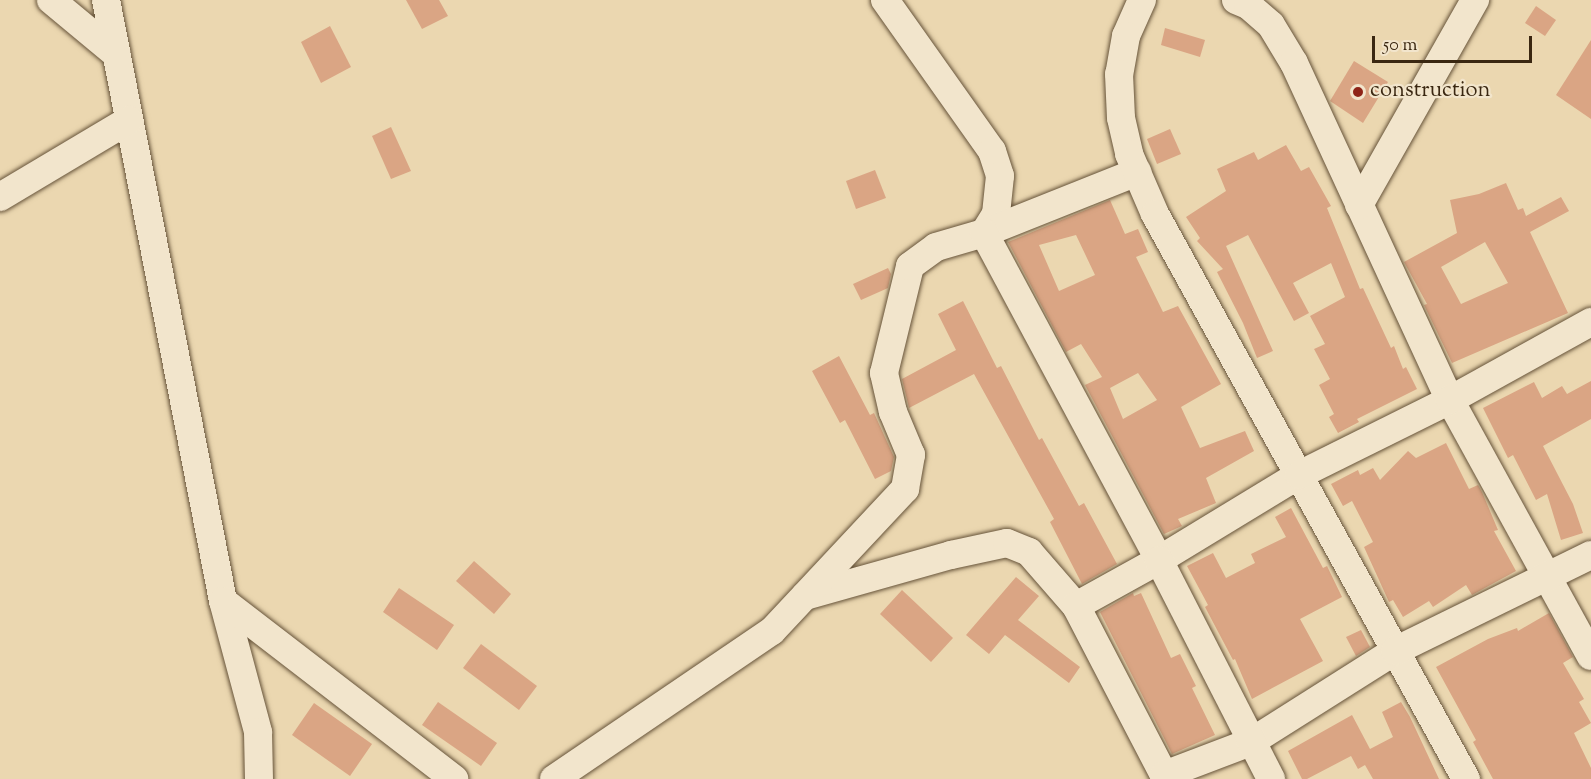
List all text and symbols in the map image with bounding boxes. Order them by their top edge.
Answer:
scale bar [1375,24,1536,62]
text: 50 m [1383,33,1417,59]
place label: construction [1370,79,1491,105]
marker: construction [1351,85,1365,99]

